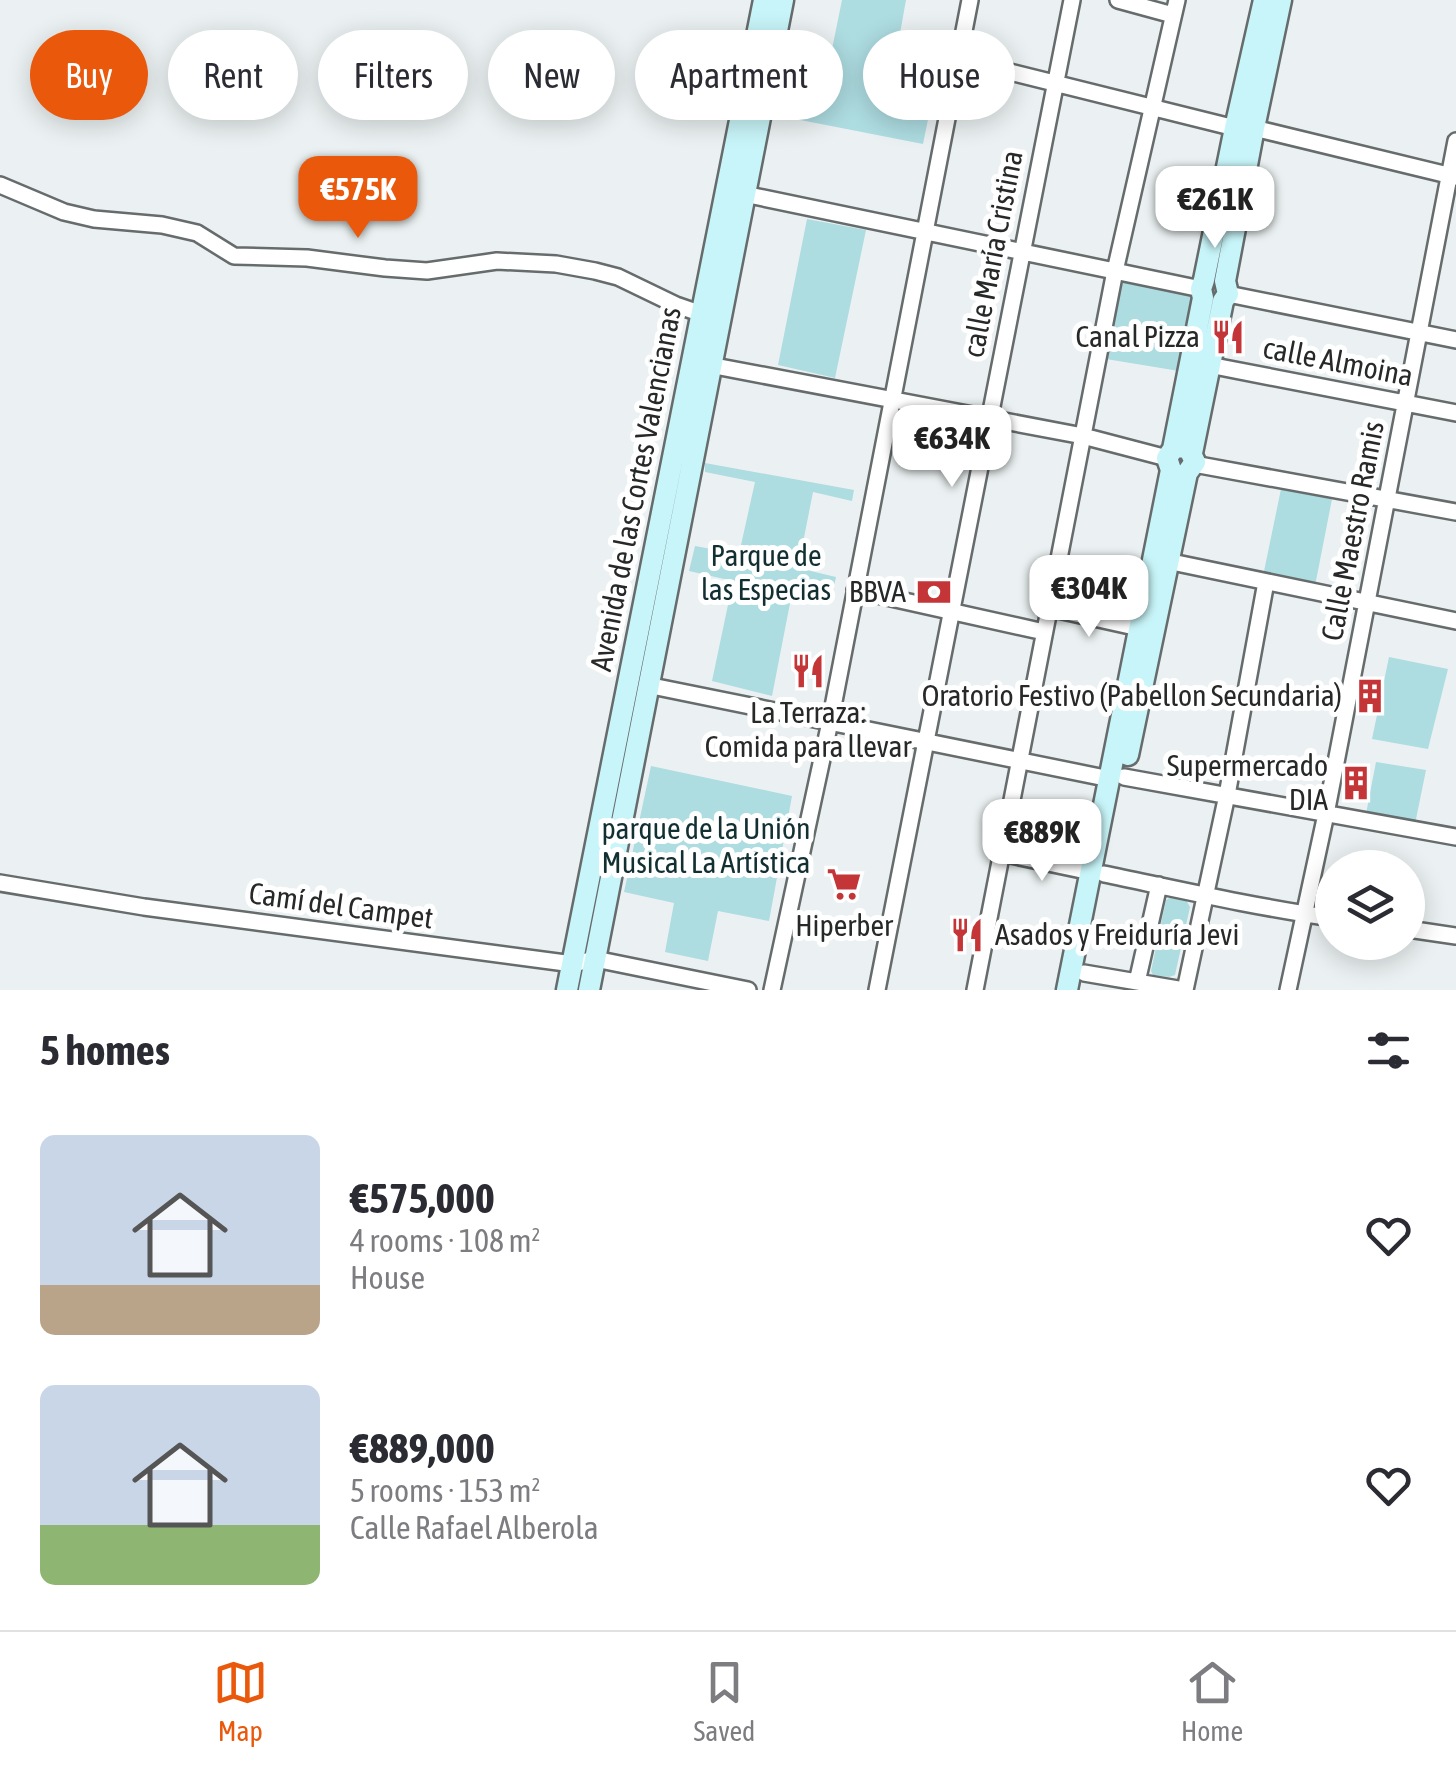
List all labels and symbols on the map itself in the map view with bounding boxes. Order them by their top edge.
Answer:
street label: calle María Cristina [955,147,1029,360]
pin: €575K [288,156,428,241]
pin: €261K [1145,166,1285,251]
street label: Avenida de las Cortes Valencianas [583,304,687,674]
restaurant icon: Canal Pizza [1209,318,1247,356]
place label: Canal Pizza [1075,319,1200,353]
street label: calle Almoina [1260,330,1416,392]
pin: €634K [882,405,1022,490]
street label: Calle Maestro Ramis [1314,418,1390,643]
park label: Parque de las Especias [701,538,831,606]
pin: €304K [1019,555,1159,640]
bank icon: BBVA [915,573,953,611]
place label: BBVA [849,574,906,608]
restaurant icon: La Terraza: Comida para llevar [789,652,827,690]
building icon: Oratorio Festivo (Pabellon Secundaria) [1351,677,1389,715]
place label: Oratorio Festivo (Pabellon Secundaria) [922,678,1342,712]
place label: La Terraza: Comida para llevar [705,695,912,763]
place label: Supermercado DIA [1167,748,1328,816]
building icon: Supermercado DIA [1337,764,1375,802]
pin: €889K [972,799,1112,884]
park label: parque de la Unión Musical La Artística [601,811,811,879]
supermarket icon: Hiperber [825,865,863,903]
street label: Camí del Campet [247,875,435,935]
place label: Hiperber [795,908,894,942]
restaurant icon: Asados y Freiduría Jevi [948,916,986,954]
place label: Asados y Freiduría Jevi [995,917,1239,951]

